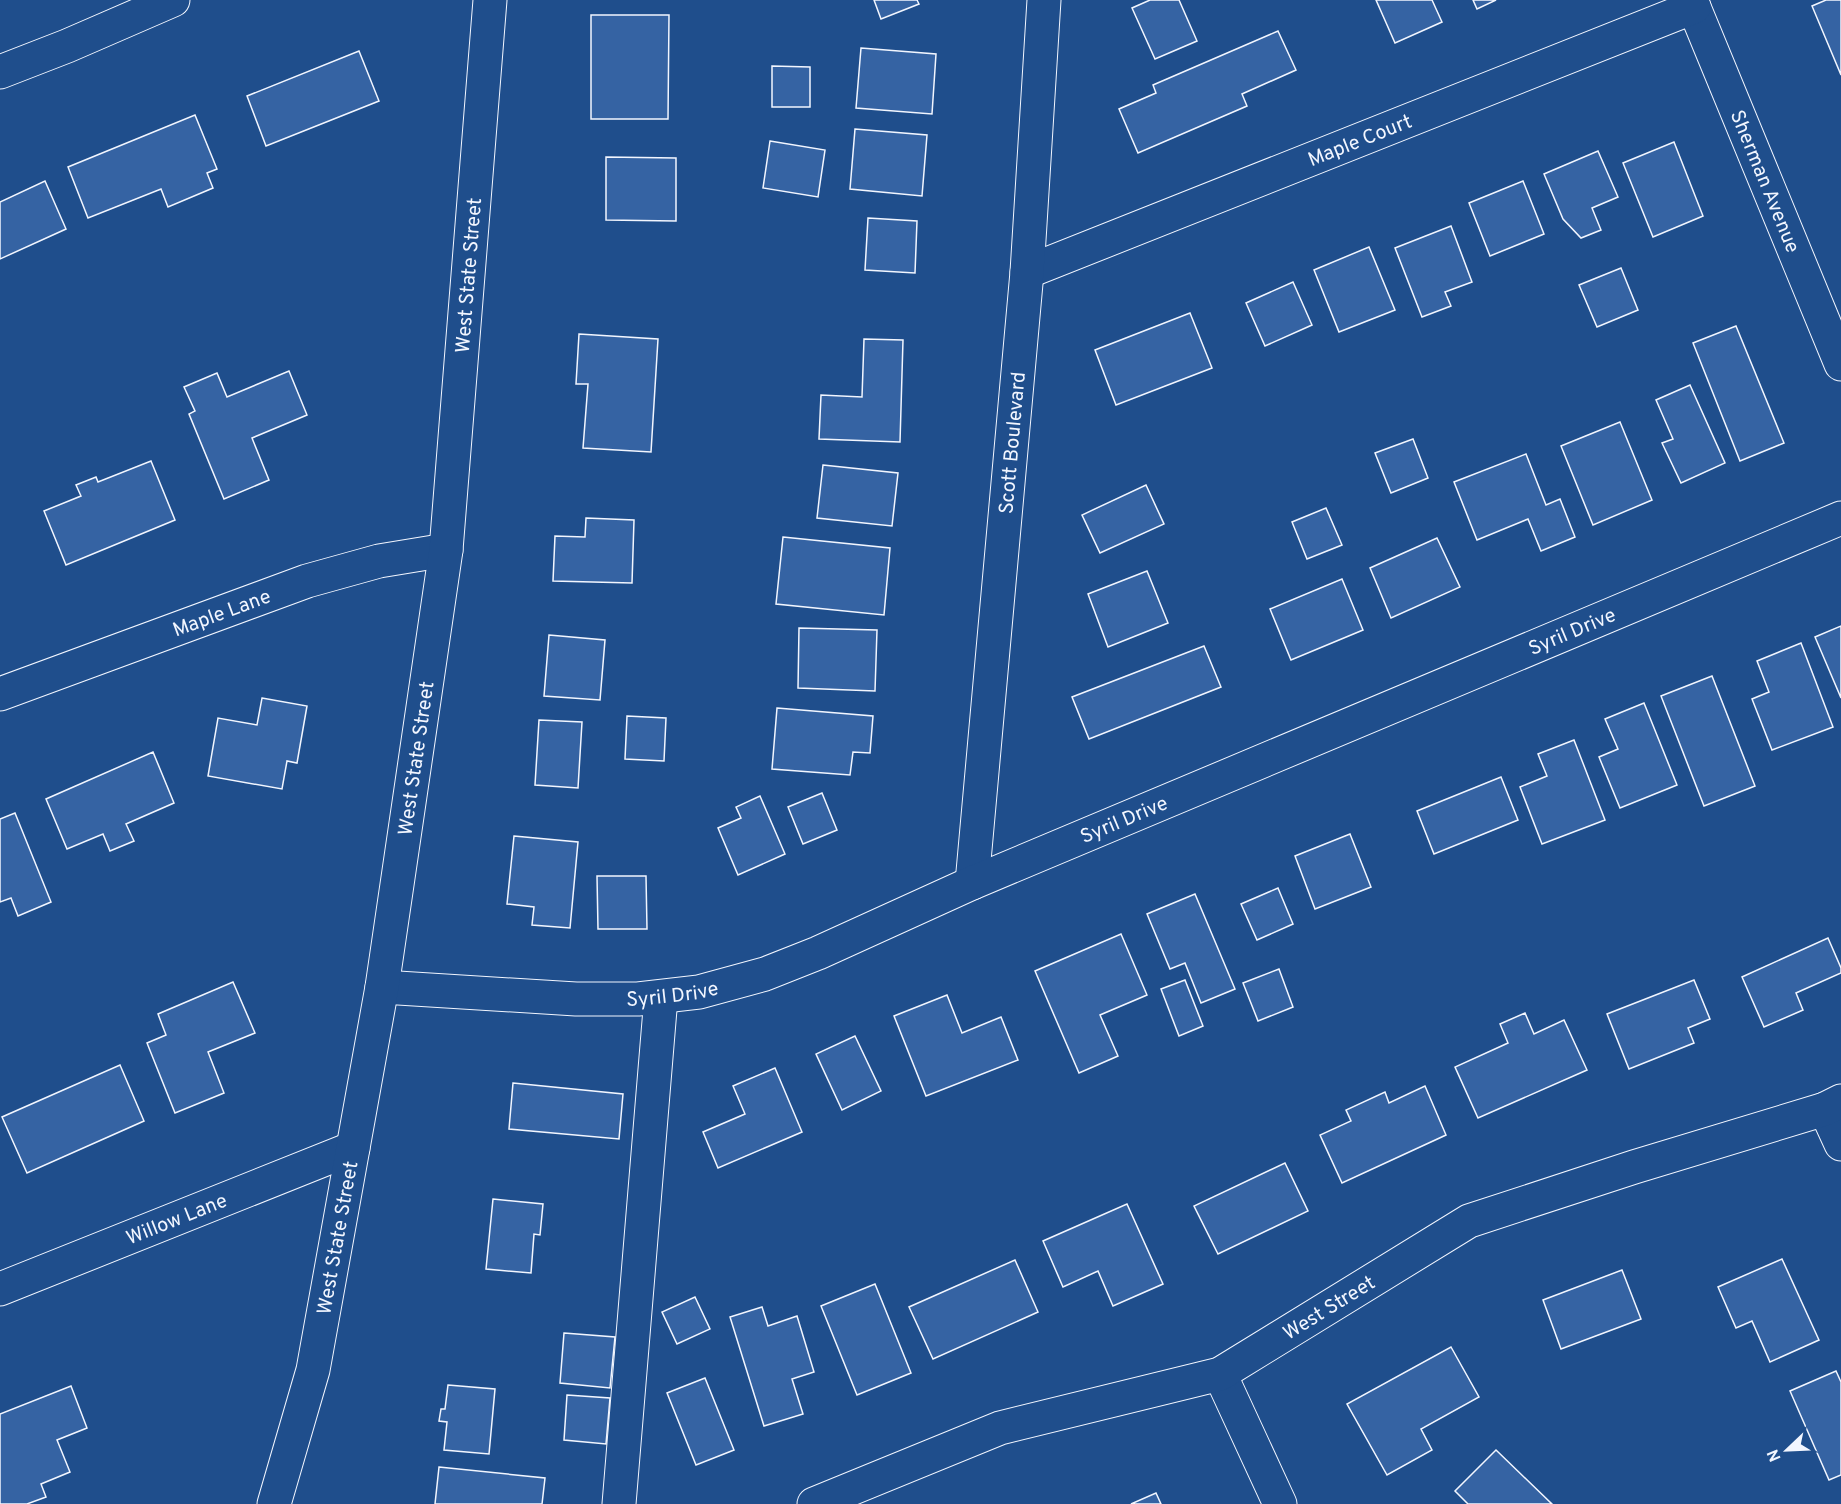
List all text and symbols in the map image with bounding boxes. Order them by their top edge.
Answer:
street label: Sherman Avenue [1723,107,1805,257]
street label: Maple Court [1305,109,1416,174]
street label: West State Street [451,197,489,354]
street label: Scott Boulevard [994,371,1033,515]
street label: Maple Lane [170,584,275,644]
street label: Syril Drive [1525,603,1620,663]
street label: West State Street [393,680,442,837]
street label: Syril Drive [1077,791,1172,851]
street label: Syril Drive [626,976,722,1014]
street label: West State Street [312,1159,365,1317]
street label: Willow Lane [123,1189,232,1252]
street label: West Street [1279,1271,1381,1347]
north arrow [1757,1420,1817,1480]
text: N [1764,1446,1786,1464]

